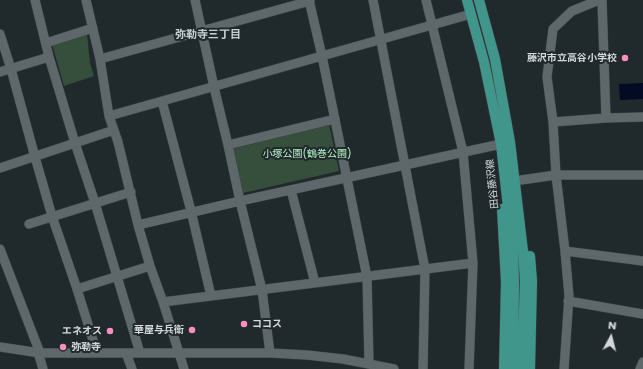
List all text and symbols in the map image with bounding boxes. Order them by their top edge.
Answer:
district label: 弥勒寺三丁目 [175,28,241,42]
place label: 藤沢市立高谷小学校 [527,52,617,64]
marker: 藤沢市立高谷小学校 [620,53,630,63]
park label: 小塚公園(鶴巻公園) [262,148,352,160]
street label: 田谷藤沢線 [484,159,502,209]
north arrow [591,317,631,357]
text: N [607,317,618,334]
place label: ココス [252,318,282,330]
marker: ココス [239,319,249,329]
place label: 華屋与兵衛 [134,324,184,336]
place label: エネオス [62,325,102,337]
marker: 華屋与兵衛 [187,325,197,335]
marker: エネオス [105,326,115,336]
place label: 弥勒寺 [71,341,101,353]
marker: 弥勒寺 [58,342,68,352]

